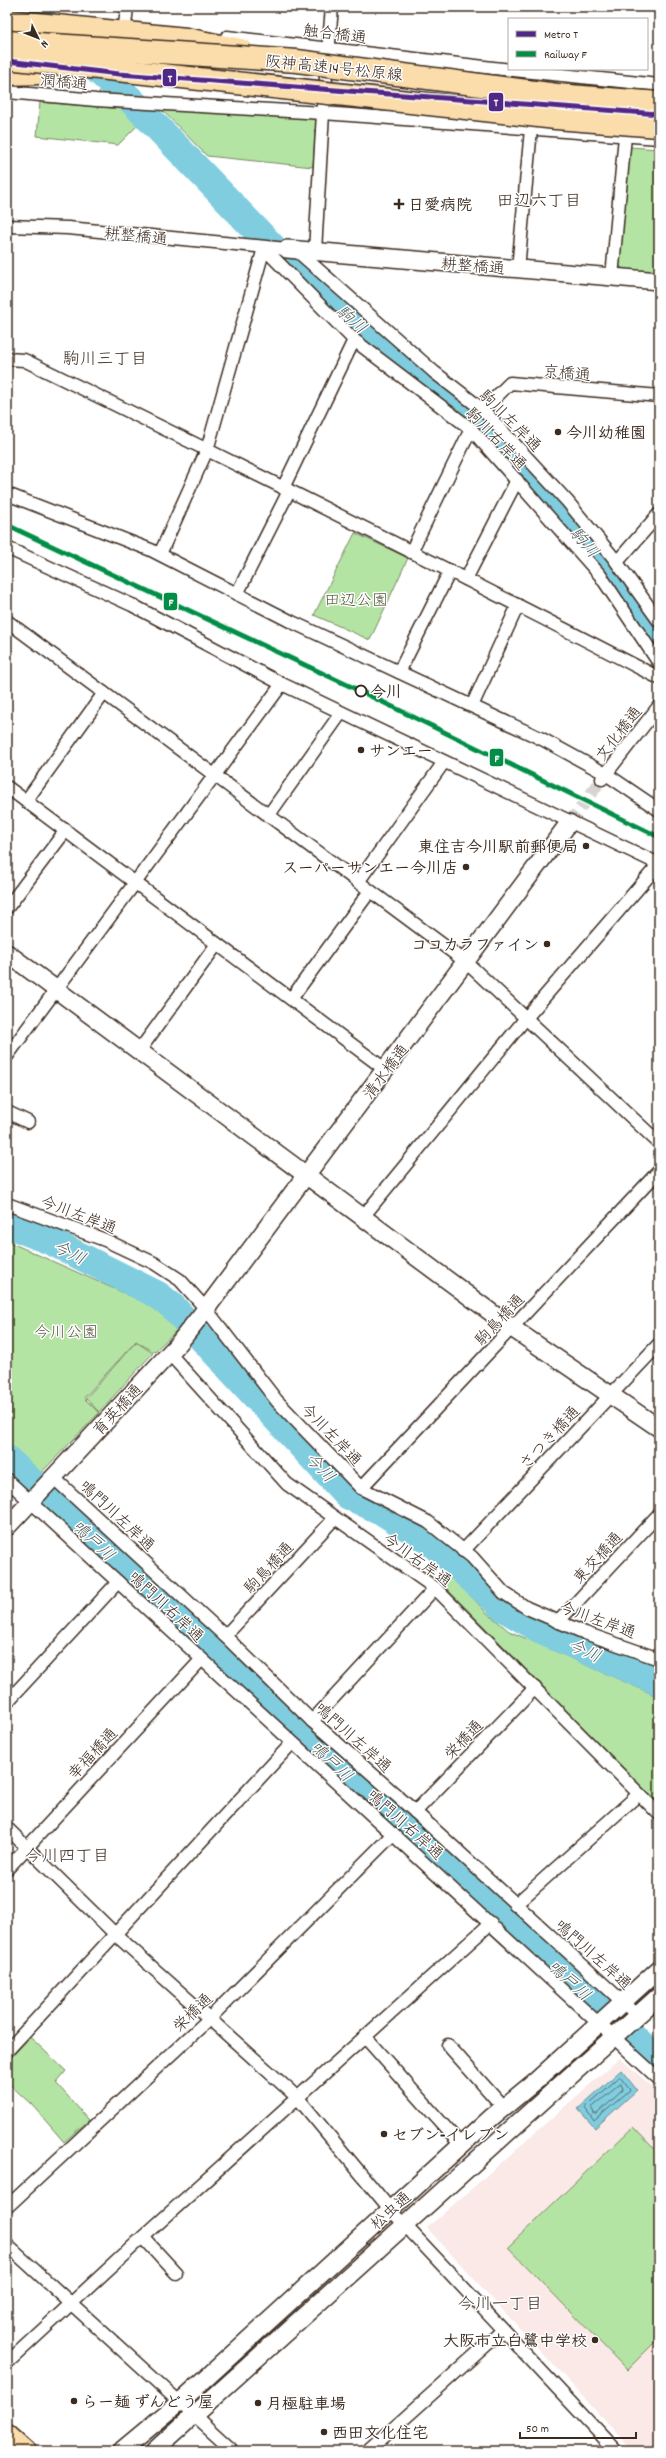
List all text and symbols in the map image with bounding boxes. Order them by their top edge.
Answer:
north arrow [18,18,58,58]
legend [508,18,648,70]
street label: 触合橋通 [302,20,368,51]
text: Metro T [544,27,578,44]
text: N [36,36,52,51]
text: Railway F [544,47,587,64]
street label: 阪神高速14号松原線 [264,51,404,88]
line badge: T [162,68,177,87]
street label: 潤橋通 [39,70,89,97]
text: T [168,72,173,88]
line badge: T [488,92,504,112]
text: T [494,96,499,112]
district label: 田辺六丁目 [497,191,582,215]
place label: 日愛病院 [408,195,472,218]
marker: 日愛病院 [393,198,405,210]
street label: 耕整橋通 [103,223,169,252]
street label: 耕整橋通 [440,253,506,282]
water label: 駒川 [329,301,371,341]
district label: 駒川三丁目 [63,349,148,373]
street label: 京橋通 [542,361,592,388]
street label: 駒川左岸通 [473,385,546,458]
street label: 駒川右岸通 [459,403,531,477]
place label: 今川幼稚園 [566,423,646,446]
marker: 今川幼稚園 [553,427,563,437]
water label: 駒川 [563,523,603,565]
park label: 田辺公園 [324,590,388,613]
line badge: F [163,592,178,611]
text: F [169,596,175,612]
place label: 今川 [370,682,402,705]
marker: 今川 [354,684,368,698]
street label: 文化橋通 [591,702,649,767]
place label: サンエー [369,741,433,764]
marker: サンエー [356,745,366,755]
line badge: F [489,748,504,767]
text: F [495,752,501,768]
place label: 東住吉今川駅前郵便局 [418,837,578,860]
marker: 東住吉今川駅前郵便局 [581,841,591,851]
place label: スーパーサンエー今川店 [282,858,458,881]
marker: スーパーサンエー今川店 [461,862,471,872]
place label: ココカラファイン [411,935,539,958]
marker: ココカラファイン [542,939,552,949]
street label: 清水橋通 [359,1040,415,1105]
street label: 今川左岸通 [37,1191,120,1241]
water label: 今川 [48,1236,89,1273]
street label: 駒鳥橋通 [471,1289,531,1352]
park label: 今川公園 [34,1322,98,1345]
street label: 育英橋通 [89,1379,149,1442]
street label: 今川左岸通 [297,1399,367,1469]
street label: さつき橋通 [515,1402,587,1476]
water label: 今川 [302,1448,340,1486]
street label: 鳴門川左岸通 [73,1476,159,1558]
water label: 鳴戸川 [65,1516,119,1568]
street label: 東交橋通 [569,1527,629,1590]
street label: 今川右岸通 [377,1528,456,1594]
street label: 駒鳥橋通 [240,1537,300,1600]
street label: 鳴門川右岸通 [122,1567,208,1649]
street label: 今川左岸通 [556,1597,639,1646]
water label: 今川 [563,1635,604,1671]
street label: 鳴門川左岸通 [309,1698,396,1780]
street label: 栄橋通 [440,1715,490,1766]
street label: 幸福橋通 [64,1723,124,1786]
water label: 鳴戸川 [303,1737,357,1789]
street label: 鳴門川右岸通 [361,1785,448,1867]
district label: 今川四丁目 [25,1846,110,1870]
street label: 鳴門川左岸通 [549,1915,636,1997]
water label: 鳴戸川 [541,1956,595,2008]
street label: 栄橋通 [168,1989,219,2039]
place label: セブン-イレブン [392,2125,509,2148]
marker: セブン-イレブン [379,2129,389,2139]
street label: 松虫通 [366,2187,417,2236]
district label: 今川一丁目 [458,2294,543,2318]
place label: 大阪市立白鷺中学校 [443,2331,587,2354]
marker: 大阪市立白鷺中学校 [590,2335,600,2345]
place label: らー麺 ずんどう屋 [82,2392,214,2415]
place label: 月極駐車場 [266,2394,346,2417]
marker: らー麺 ずんどう屋 [69,2396,79,2406]
marker: 月極駐車場 [253,2398,263,2408]
scale bar [520,2414,636,2440]
text: 50 m [526,2421,549,2438]
place label: 西田文化住宅 [332,2423,428,2446]
marker: 西田文化住宅 [319,2427,329,2437]

